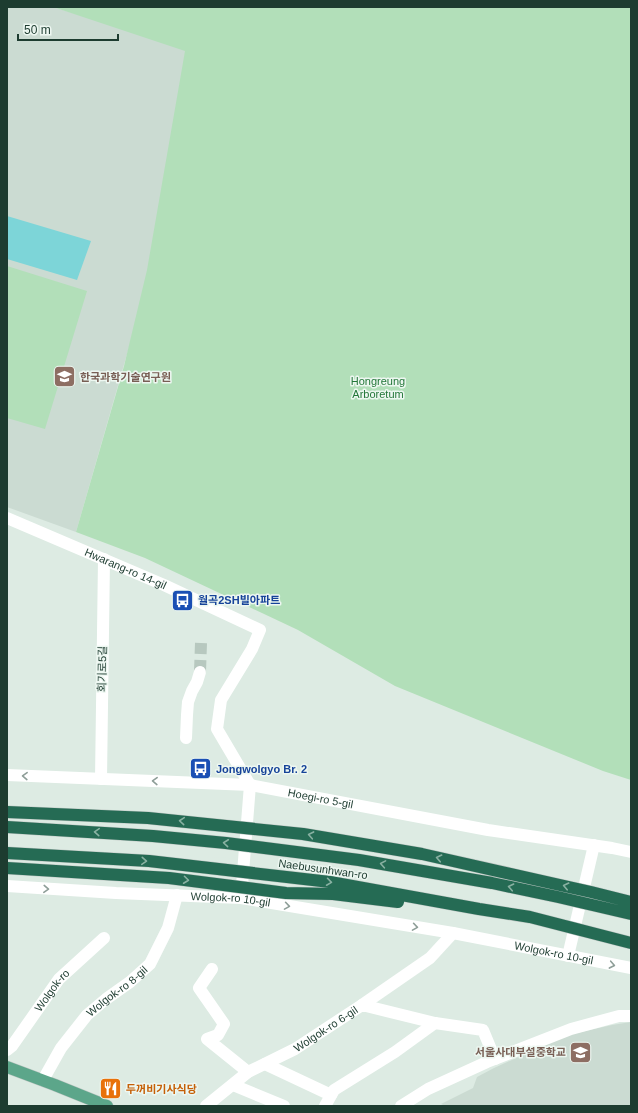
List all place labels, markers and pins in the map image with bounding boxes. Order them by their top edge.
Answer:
school or university icon: 한국과학기술연구원 [51,364,77,390]
place label: 한국과학기술연구원 [80,371,171,383]
bus stop icon: 월곡2SH빌아파트 [169,587,195,613]
place label: 월곡2SH빌아파트 [198,594,280,606]
bus stop icon: Jongwolgyo Br. 2 [188,756,214,782]
place label: Jongwolgyo Br. 2 [216,763,307,775]
school or university icon: 서울사대부설중학교 [568,1039,594,1065]
place label: 서울사대부설중학교 [475,1046,566,1058]
restaurant icon: 두꺼비기사식당 [97,1076,123,1102]
place label: 두꺼비기사식당 [126,1083,197,1095]

